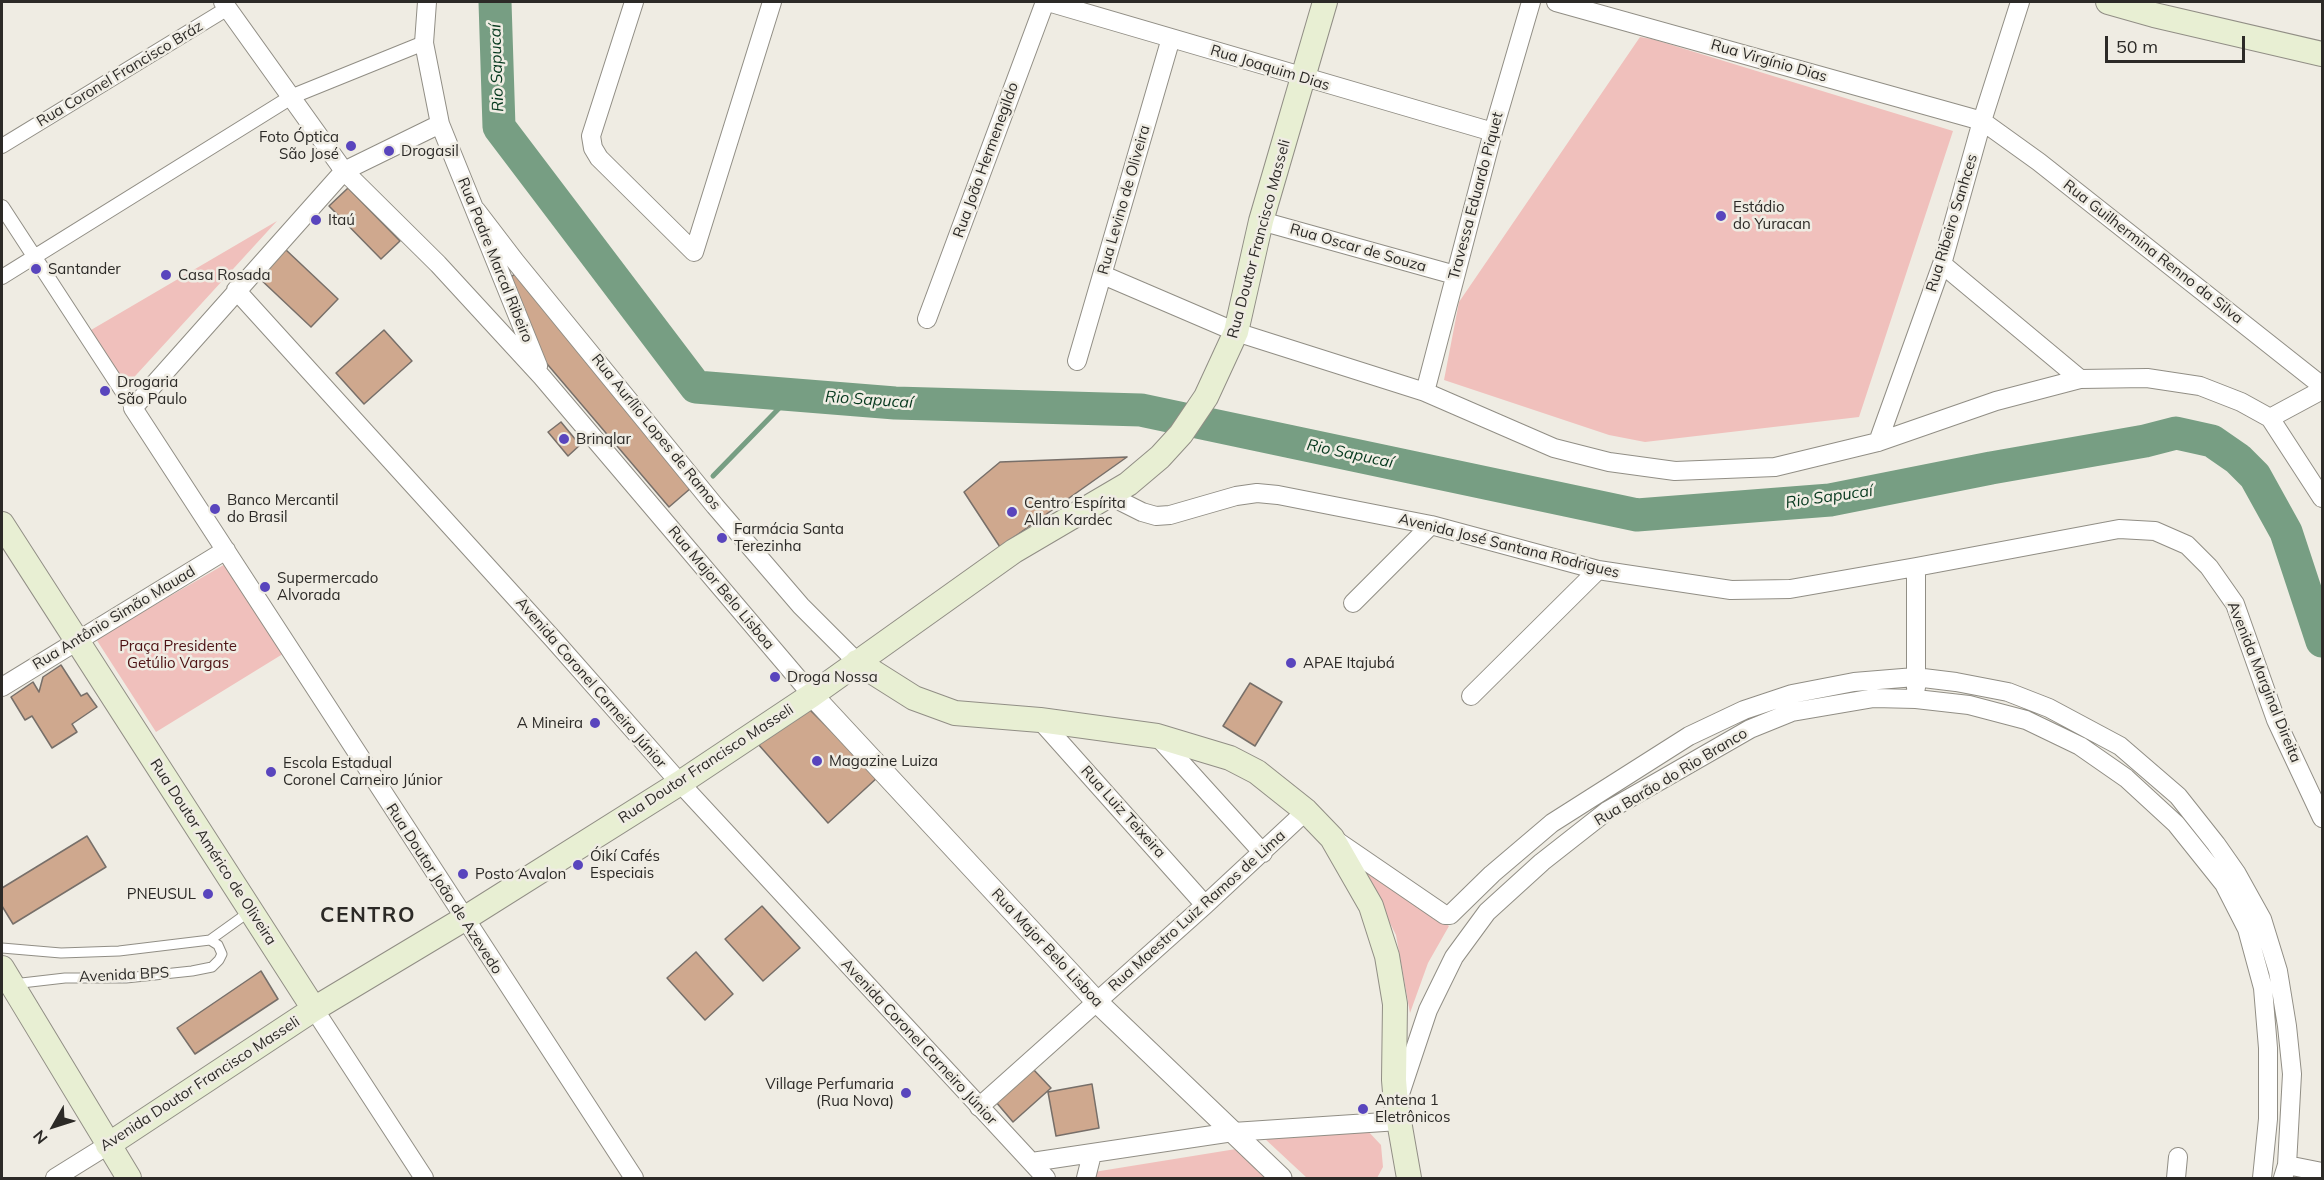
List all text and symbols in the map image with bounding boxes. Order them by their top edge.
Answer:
street label: Rua Coronel Francisco Bráz [34,17,206,131]
water label: Rio Sapucaí [486,24,508,112]
scale bar [2108,24,2248,62]
text: 50 m [2116,35,2158,58]
street label: Rua Virgínio Dias [1709,36,1829,86]
street label: Rua Joaquim Dias [1208,41,1332,95]
street label: Rua João Hermenegildo [949,80,1023,240]
street label: Travessa Eduardo Piquet [1445,110,1507,282]
street label: Rua Levino de Oliveira [1094,123,1154,277]
place label: Foto Óptica São José [259,128,339,163]
street label: Rua Doutor Francisco Masseli [1224,138,1294,340]
marker: Foto Óptica São José [344,139,358,153]
place label: Drogasil [401,142,459,160]
marker: Drogasil [382,144,396,158]
street label: Rua Ribeiro Sanhces [1922,152,1982,294]
street label: Rua Padre Marcal Ribeiro [454,175,536,345]
street label: Rua Guilhermina Renno da Silva [2060,176,2246,328]
place label: Estádio do Yuracan [1733,198,1811,233]
marker: Estádio do Yuracan [1714,209,1728,223]
place label: Itaú [328,211,355,229]
marker: Itaú [309,213,323,227]
street label: Rua Oscar de Souza [1288,220,1428,276]
place label: Santander [48,260,121,278]
marker: Santander [29,262,43,276]
place label: Casa Rosada [178,266,271,284]
marker: Casa Rosada [159,268,173,282]
street label: Rua Aurílio Lopes de Ramos [588,350,724,514]
place label: Drogaria São Paulo [117,373,187,408]
marker: Drogaria São Paulo [98,384,112,398]
water label: Rio Sapucaí [825,387,913,413]
place label: Brinqlar [576,430,631,448]
marker: Brinqlar [557,432,571,446]
water label: Rio Sapucaí [1305,435,1395,473]
water label: Rio Sapucaí [1784,481,1874,513]
place label: Banco Mercantil do Brasil [227,491,339,526]
place label: Centro Espírita Allan Kardec [1024,494,1126,529]
marker: Banco Mercantil do Brasil [208,502,222,516]
marker: Centro Espírita Allan Kardec [1005,505,1019,519]
street label: Avenida José Santana Rodrigues [1397,510,1621,582]
place label: Farmácia Santa Terezinha [734,520,844,555]
street label: Rua Major Belo Lisboa [664,523,778,653]
marker: Farmácia Santa Terezinha [715,531,729,545]
street label: Rua Antônio Simão Mauad [29,562,199,674]
place label: Supermercado Alvorada [277,569,378,604]
marker: Supermercado Alvorada [258,580,272,594]
street label: Avenida Coronel Carneiro Júnior [512,594,670,772]
street label: Avenida Marginal Direita [2223,599,2305,765]
park label: Praça Presidente Getúlio Vargas [119,637,237,672]
place label: APAE Itajubá [1303,654,1395,672]
marker: APAE Itajubá [1284,656,1298,670]
place label: Droga Nossa [787,668,878,686]
marker: Droga Nossa [768,670,782,684]
street label: Rua Doutor Francisco Masseli [615,701,797,827]
place label: A Mineira [517,714,583,732]
marker: A Mineira [588,716,602,730]
street label: Rua Barão do Rio Branco [1591,724,1751,830]
place label: Magazine Luiza [829,752,938,770]
place label: Escola Estadual Coronel Carneiro Júnior [283,754,442,789]
marker: Magazine Luiza [810,754,824,768]
street label: Rua Doutor Américo de Oliveira [146,756,280,948]
street label: Rua Luiz Teixeira [1077,762,1169,862]
marker: Escola Estadual Coronel Carneiro Júnior [264,765,278,779]
street label: Rua Doutor João de Azevedo [382,800,506,978]
street label: Rua Maestro Luiz Ramos de Lima [1105,827,1289,995]
place label: Óikí Cafés Especiais [590,847,660,882]
marker: Óikí Cafés Especiais [571,858,585,872]
place label: Posto Avalon [475,865,566,883]
marker: Posto Avalon [456,867,470,881]
place label: PNEUSUL [127,885,196,903]
street label: Rua Major Belo Lisboa [987,885,1107,1011]
marker: PNEUSUL [201,887,215,901]
district label: CENTRO [320,903,416,929]
street label: Avenida Coronel Carneiro Júnior [837,955,1001,1129]
street label: Avenida BPS [78,964,170,986]
street label: Avenida Doutor Francisco Masseli [97,1013,303,1155]
place label: Village Perfumaria (Rua Nova) [765,1075,894,1110]
marker: Village Perfumaria (Rua Nova) [899,1086,913,1100]
place label: Antena 1 Eletrônicos [1375,1091,1450,1126]
north arrow [24,1096,84,1156]
marker: Antena 1 Eletrônicos [1356,1102,1370,1116]
text: N [28,1126,52,1148]

